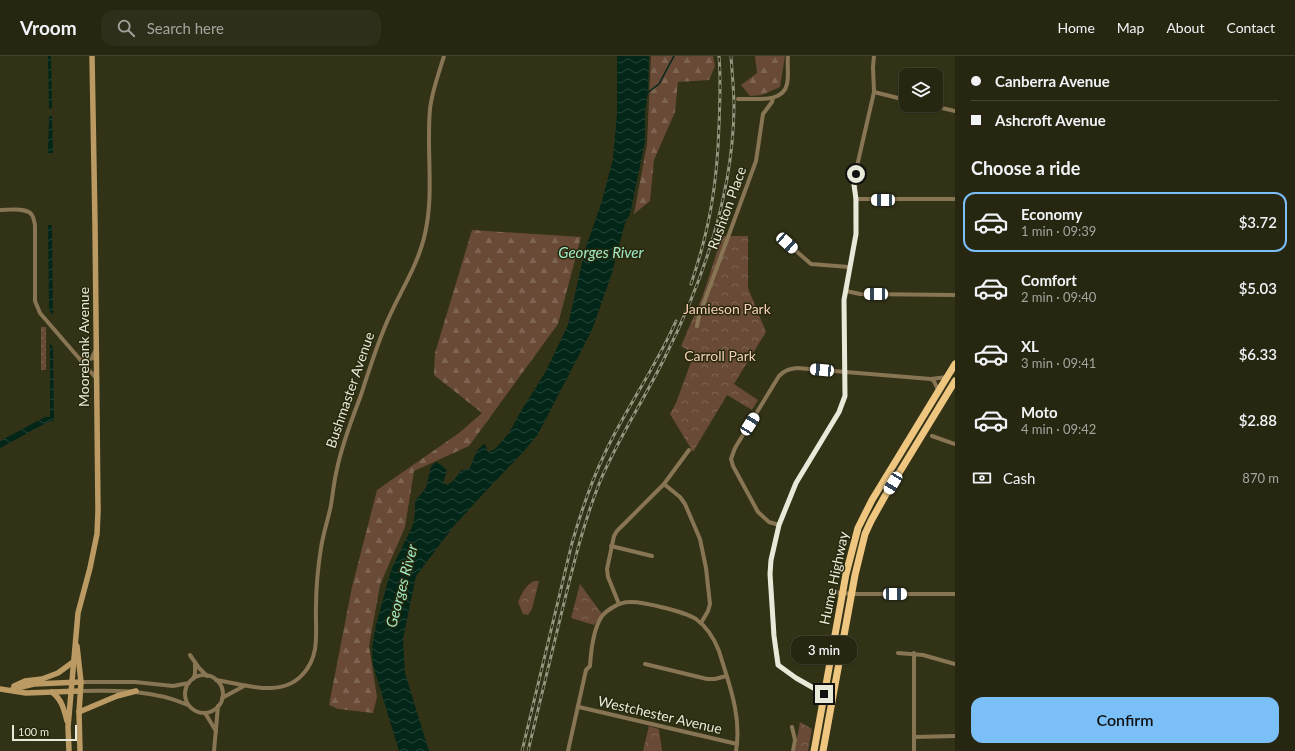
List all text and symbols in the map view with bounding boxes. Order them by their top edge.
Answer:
search box [101,10,381,46]
text: Vroom [20,16,77,39]
icon: search [115,17,137,39]
text: Search here [147,19,224,37]
text: Home [1057,19,1095,36]
text: Map [1117,19,1144,36]
text: About [1166,19,1204,36]
text: Contact [1226,19,1275,36]
map controls [899,68,943,112]
button: layers [899,68,943,112]
text: Canberra Avenue [995,72,1110,90]
text: Ashcroft Avenue [995,111,1106,129]
text: Choose a ride [971,157,1080,179]
street label: Rushton Place [704,164,749,252]
route start [847,165,865,183]
car [871,194,895,206]
icon: car [973,204,1009,240]
text: Economy [1021,205,1082,223]
text: $3.72 [1239,213,1277,231]
text: 1 min · 09:39 [1021,223,1096,239]
car [774,231,800,255]
water label: Georges River [558,243,644,261]
icon: car [973,270,1009,306]
text: Comfort [1021,271,1077,289]
text: $5.03 [1239,279,1277,297]
street label: Moorebank Avenue [75,287,92,407]
car [864,288,888,300]
text: 2 min · 09:40 [1021,289,1096,305]
park label: Jamieson Park [683,300,772,317]
street label: Bushmaster Avenue [322,330,377,450]
icon: car [973,336,1009,372]
text: XL [1021,337,1039,355]
text: $6.33 [1239,345,1277,363]
park label: Carroll Park [684,347,757,364]
text: 3 min · 09:41 [1021,355,1096,371]
car [810,363,834,377]
icon: car [973,402,1009,438]
text: Moto [1021,403,1058,421]
car [739,411,761,437]
text: $2.88 [1239,411,1277,429]
text: 4 min · 09:42 [1021,421,1096,437]
icon: cash [971,467,993,489]
text: Cash [1003,469,1035,487]
car [882,470,904,496]
text: 870 m [1242,470,1279,486]
street label: Hume Highway [815,529,852,626]
water label: Georges River [381,541,421,629]
car [883,588,907,600]
callout: 3 min [791,636,857,664]
text: 3 min [808,642,840,658]
route end [815,685,833,703]
street label: Westchester Avenue [596,692,724,737]
button: Confirm [971,697,1279,743]
scale bar [12,723,77,742]
text: 100 m [18,725,49,738]

